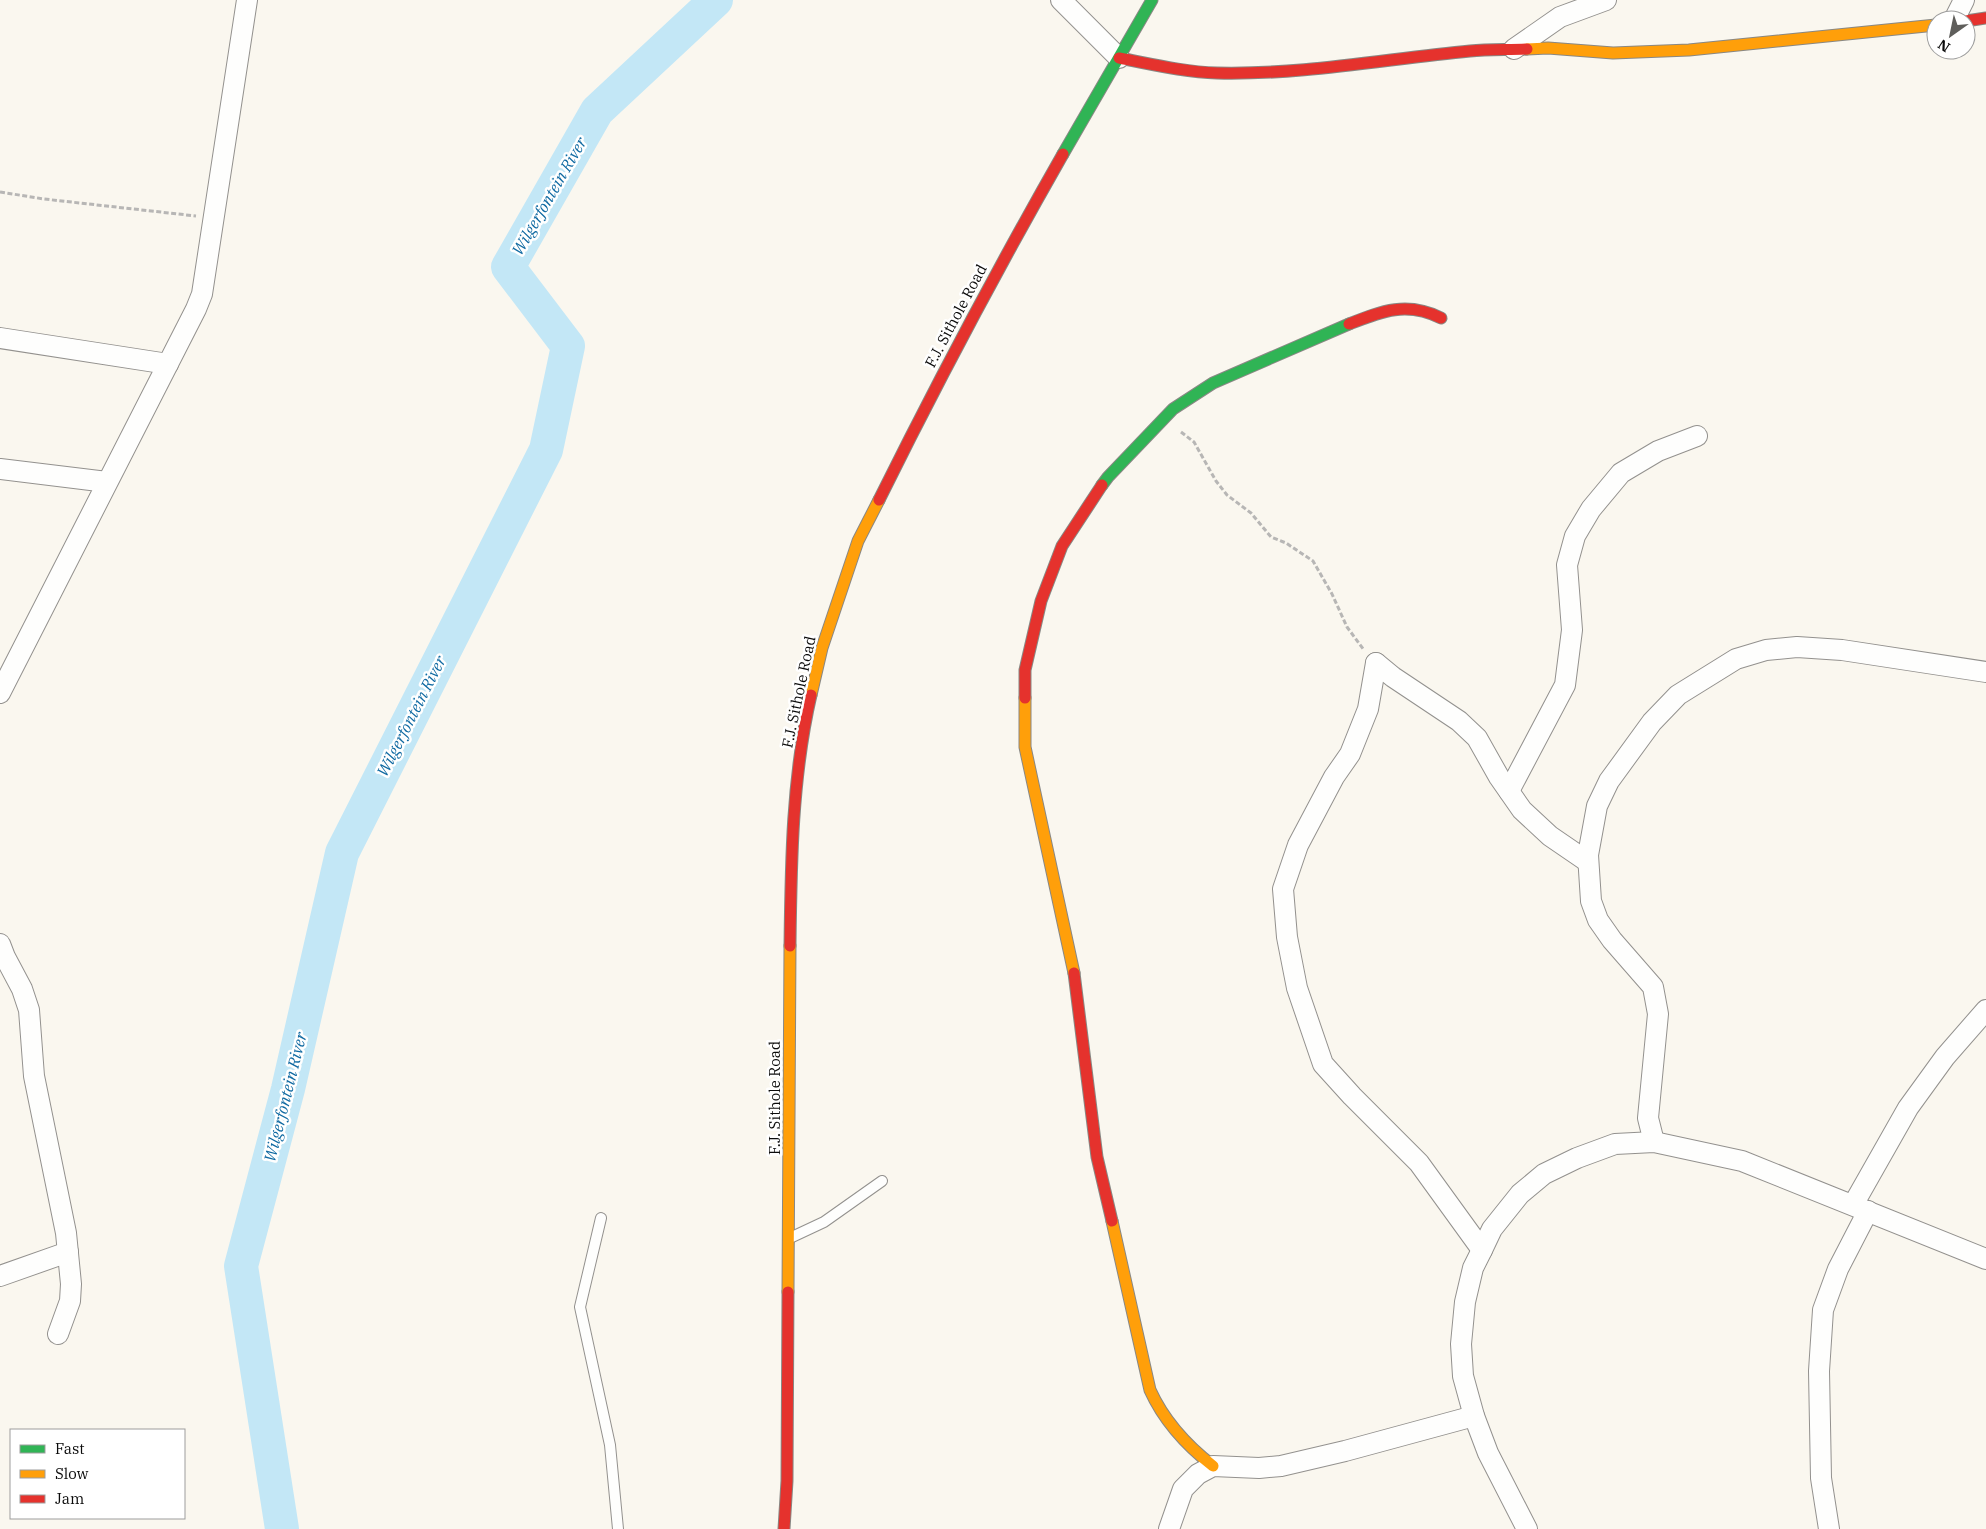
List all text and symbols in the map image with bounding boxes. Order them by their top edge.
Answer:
north arrow [1926,10,1976,60]
text: N [1934,35,1953,56]
water label: Wilgerfontein River [507,133,591,258]
street label: F.J. Sithole Road [920,261,991,371]
street label: F.J. Sithole Road [777,634,820,750]
water label: Wilgerfontein River [372,651,450,780]
water label: Wilgerfontein River [259,1029,311,1164]
street label: F.J. Sithole Road [765,1041,784,1155]
legend [10,1429,185,1519]
text: Fast [55,1439,85,1458]
text: Slow [55,1464,89,1483]
text: Jam [55,1489,84,1508]

